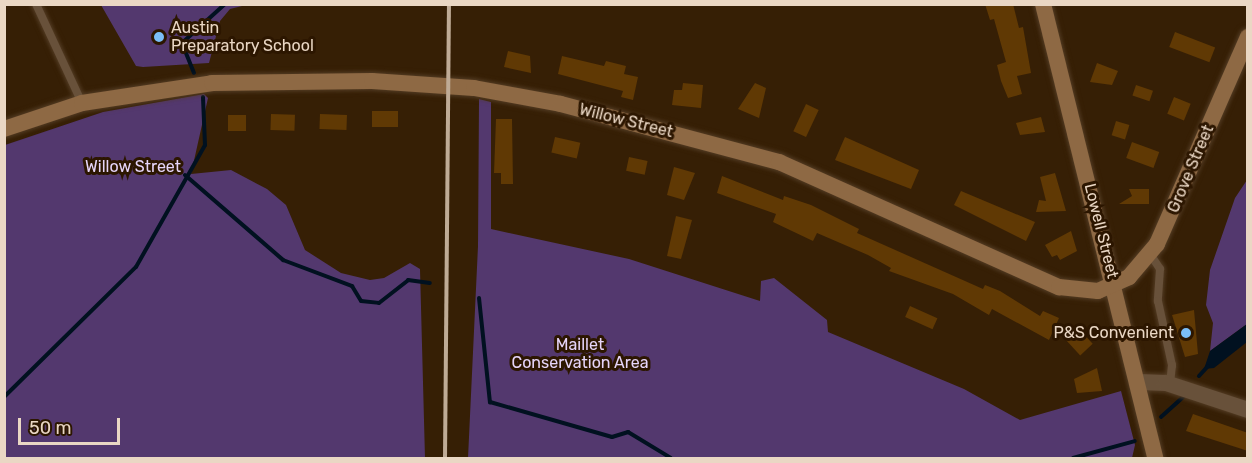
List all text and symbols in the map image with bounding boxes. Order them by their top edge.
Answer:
place label: Austin Preparatory School [171,18,314,56]
marker: Austin Preparatory School [152,30,166,44]
street label: Willow Street [577,100,675,142]
street label: Grove Street [1164,122,1218,216]
park label: Willow Street [85,157,181,177]
street label: Lowell Street [1080,181,1122,281]
place label: P&S Convenient [1054,323,1174,343]
marker: P&S Convenient [1179,326,1193,340]
park label: Maillet Conservation Area [511,335,649,373]
scale bar [21,406,123,444]
text: 50 m [29,417,72,439]

